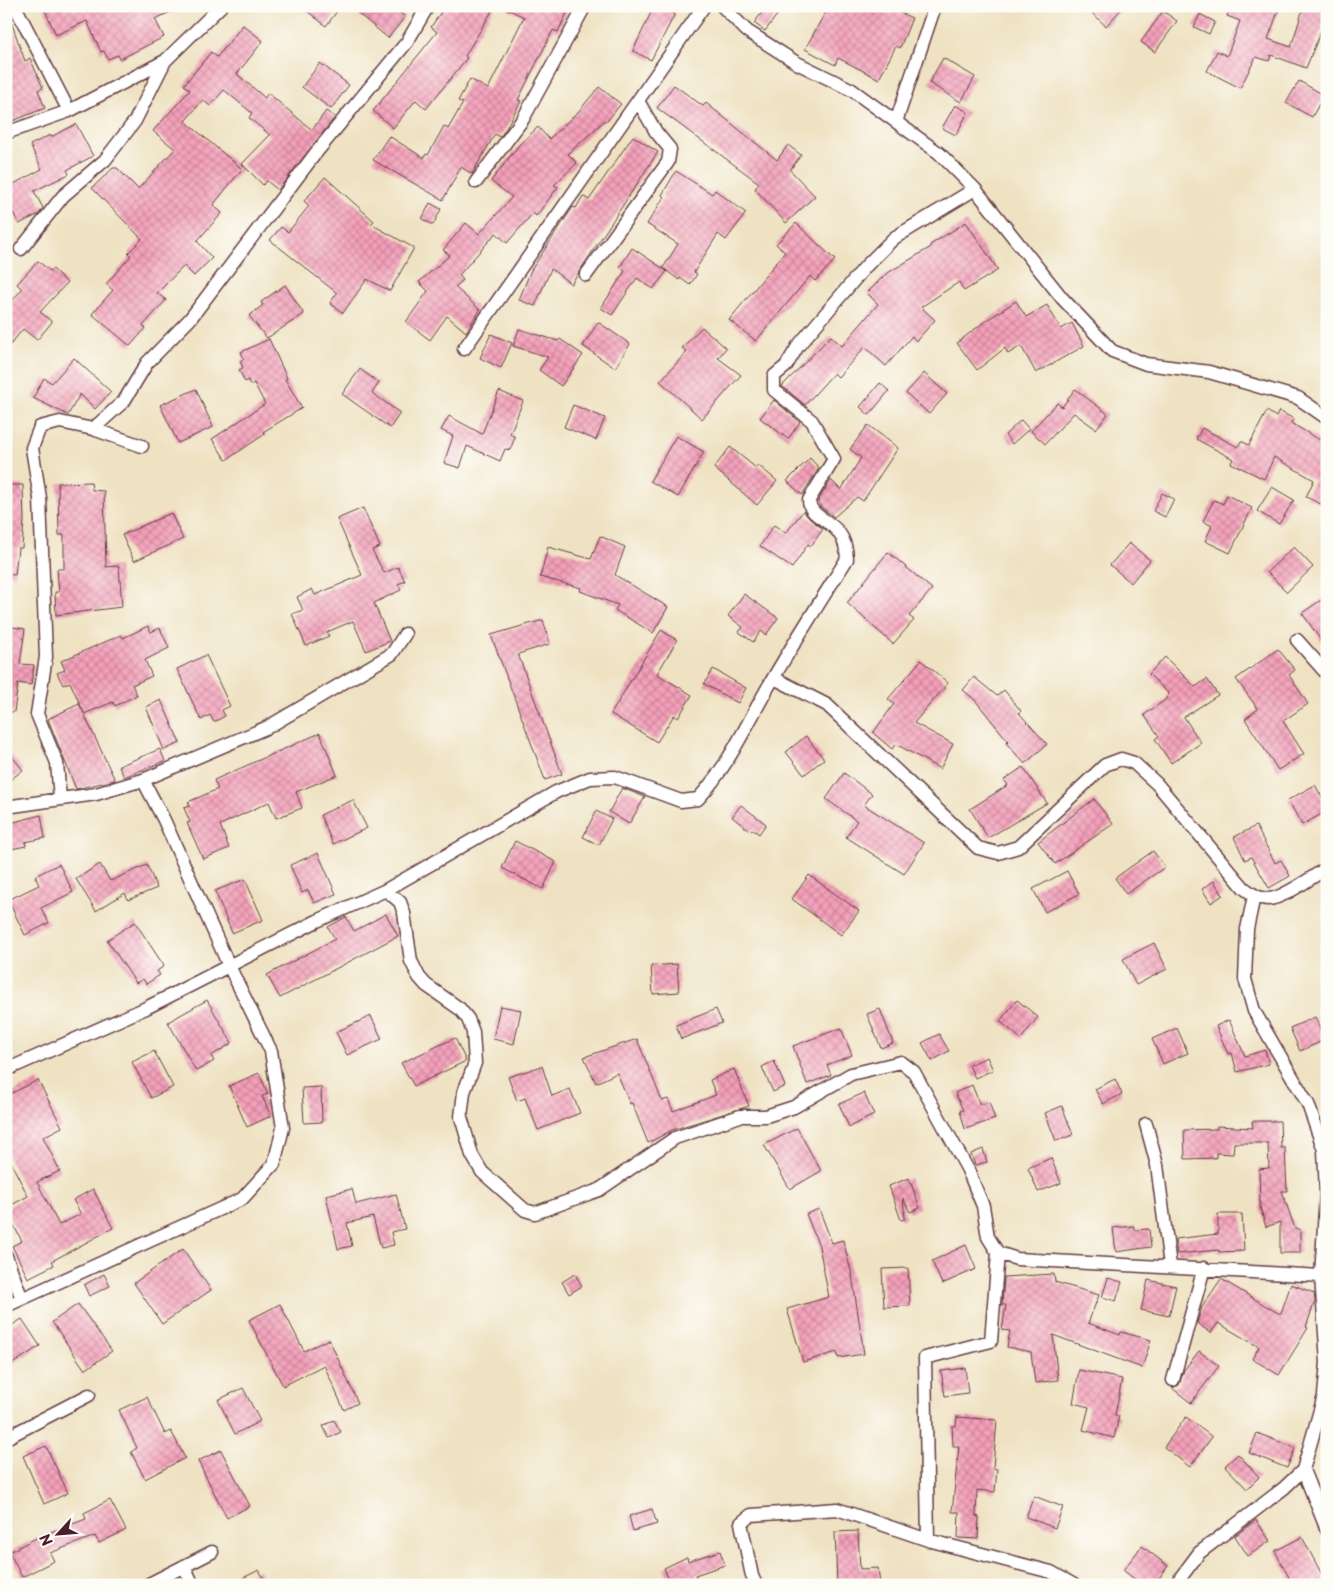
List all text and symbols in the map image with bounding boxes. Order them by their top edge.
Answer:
north arrow [32,1508,82,1558]
text: N [34,1530,58,1550]

